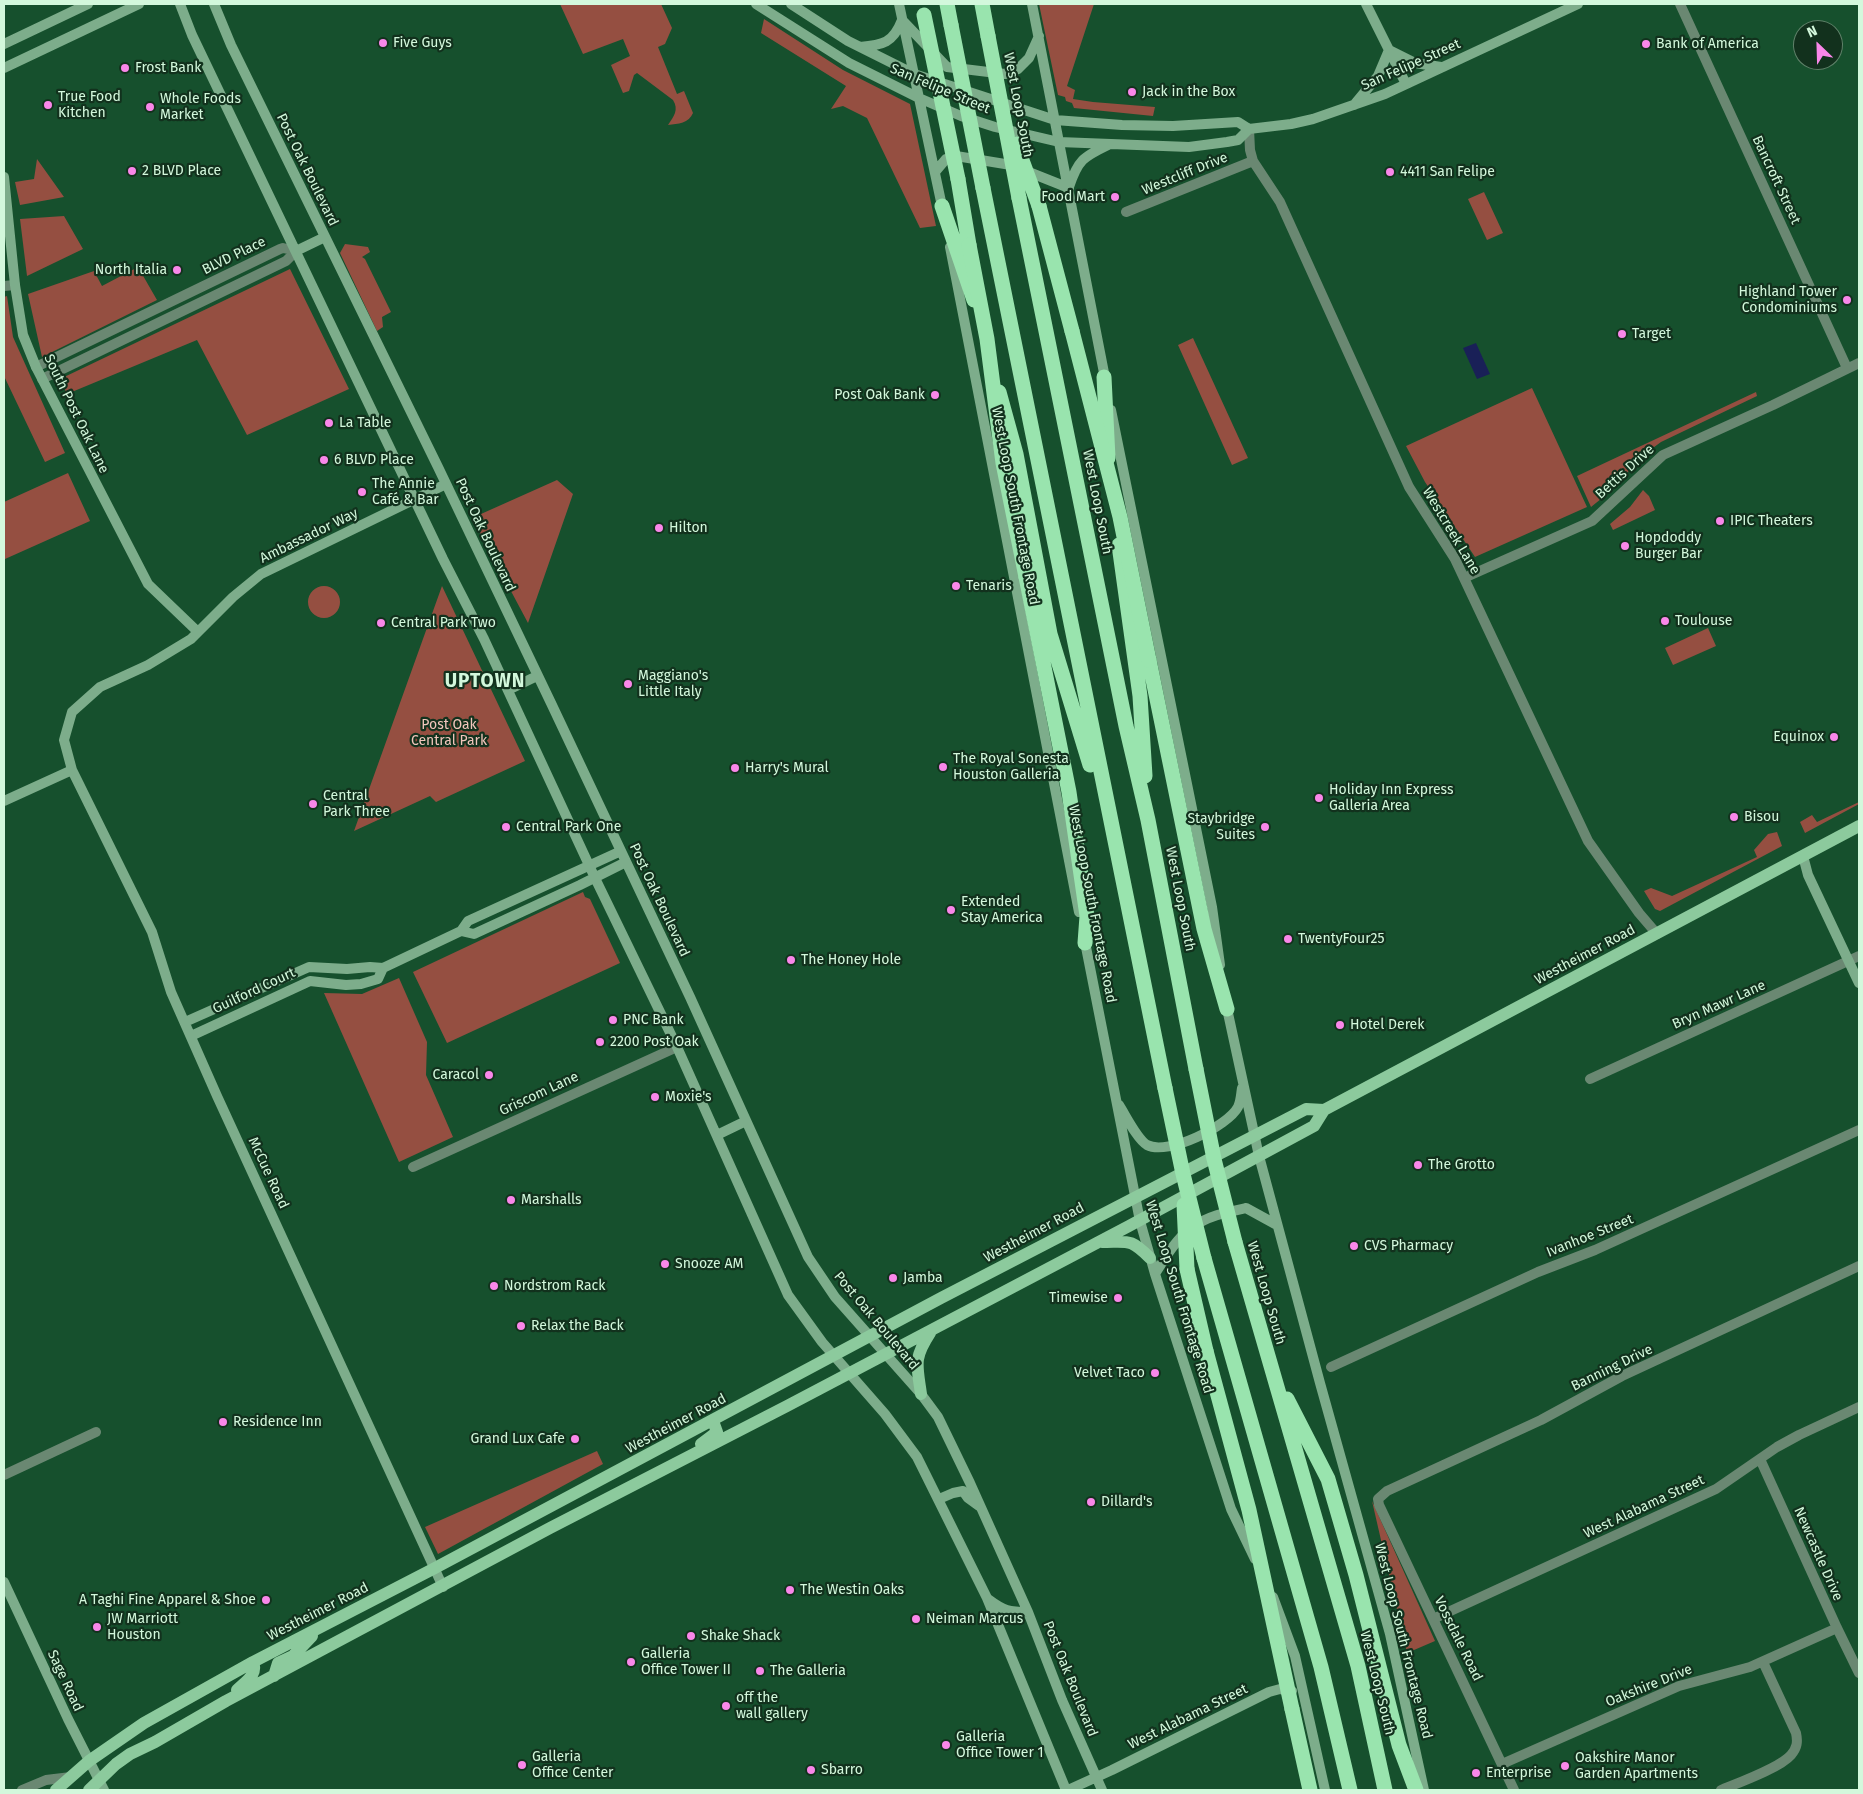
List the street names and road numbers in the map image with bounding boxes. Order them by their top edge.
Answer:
street label: San Felipe Street [1359,36,1463,94]
street label: West Loop South [1000,51,1036,159]
street label: San Felipe Street [888,60,992,118]
street label: Post Oak Boulevard [272,111,342,229]
street label: Bancroft Street [1748,133,1804,227]
street label: Westcliff Drive [1140,149,1230,199]
street label: BLVD Place [199,233,269,279]
street label: South Post Oak Lane [40,352,112,476]
street label: West Loop South Frontage Road [988,406,1042,606]
street label: Bettis Drive [1592,441,1658,503]
street label: West Loop South [1079,448,1115,556]
street label: Post Oak Boulevard [451,476,519,594]
street label: Westcreek Lane [1418,484,1484,578]
street label: Ambassador Way [257,505,361,567]
street label: West Loop South Frontage Road [1065,804,1119,1004]
street label: Post Oak Boulevard [625,841,693,959]
street label: West Loop South [1162,845,1198,953]
street label: Westheimer Road [1532,921,1638,989]
street label: Guilford Court [210,965,298,1017]
street label: Bryn Mawr Lane [1670,977,1768,1033]
street label: Griscom Lane [497,1068,581,1120]
street label: McCue Road [244,1135,292,1211]
street label: West Loop South Frontage Road [1142,1198,1216,1396]
street label: Westheimer Road [981,1199,1087,1267]
street label: Ivanhoe Street [1544,1211,1636,1261]
street label: West Loop South [1243,1239,1289,1347]
street label: Post Oak Boulevard [830,1268,922,1374]
street label: Banning Drive [1569,1341,1655,1395]
street label: Westheimer Road [623,1390,729,1458]
street label: West Alabama Street [1581,1472,1707,1542]
street label: Newcastle Drive [1790,1504,1846,1604]
street label: West Loop South Frontage Road [1371,1541,1435,1741]
street label: Westheimer Road [265,1579,371,1645]
street label: Vossdale Road [1430,1594,1486,1684]
street label: Post Oak Boulevard [1039,1619,1101,1739]
street label: West Loop South [1356,1629,1398,1737]
street label: Sage Road [43,1648,87,1714]
street label: Oakshire Drive [1603,1661,1695,1711]
street label: West Alabama Street [1125,1681,1251,1753]

